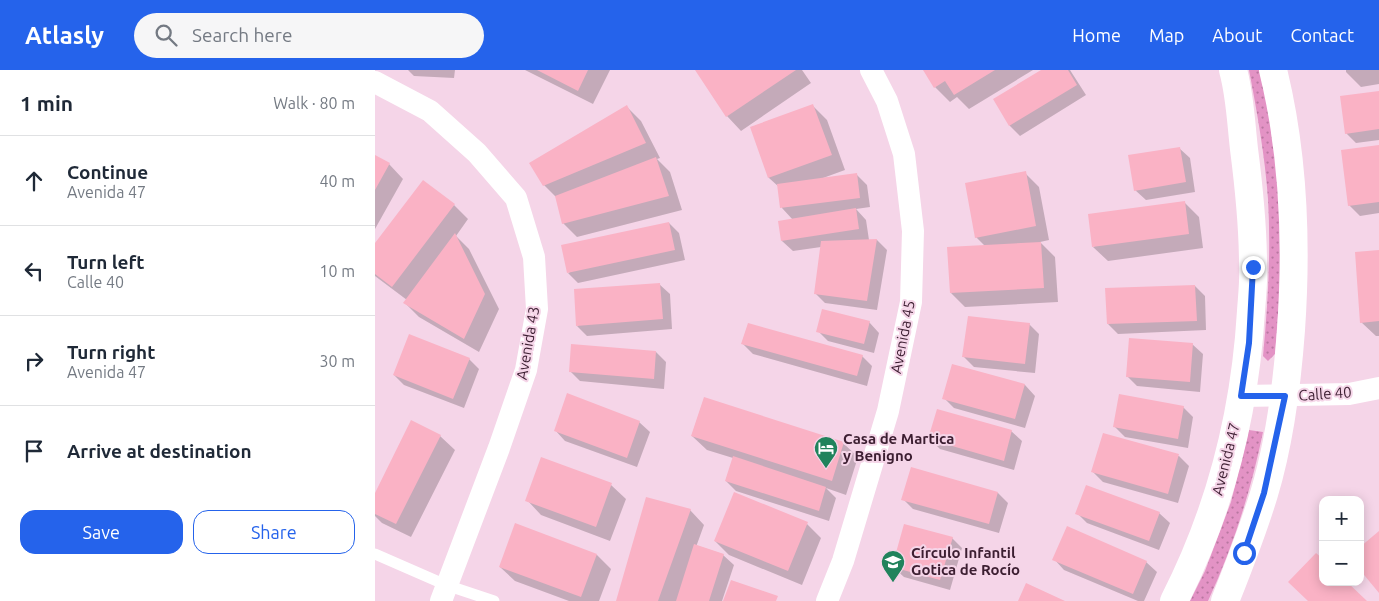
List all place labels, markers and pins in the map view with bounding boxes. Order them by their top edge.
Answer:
place label: Casa de Martica y Benigno [843,430,954,464]
hotel icon: Casa de Martica y Benigno [813,435,839,469]
place label: Círculo Infantil Gotica de Rocío [911,544,1020,578]
school or university icon: Círculo Infantil Gotica de Rocío [880,549,906,583]

